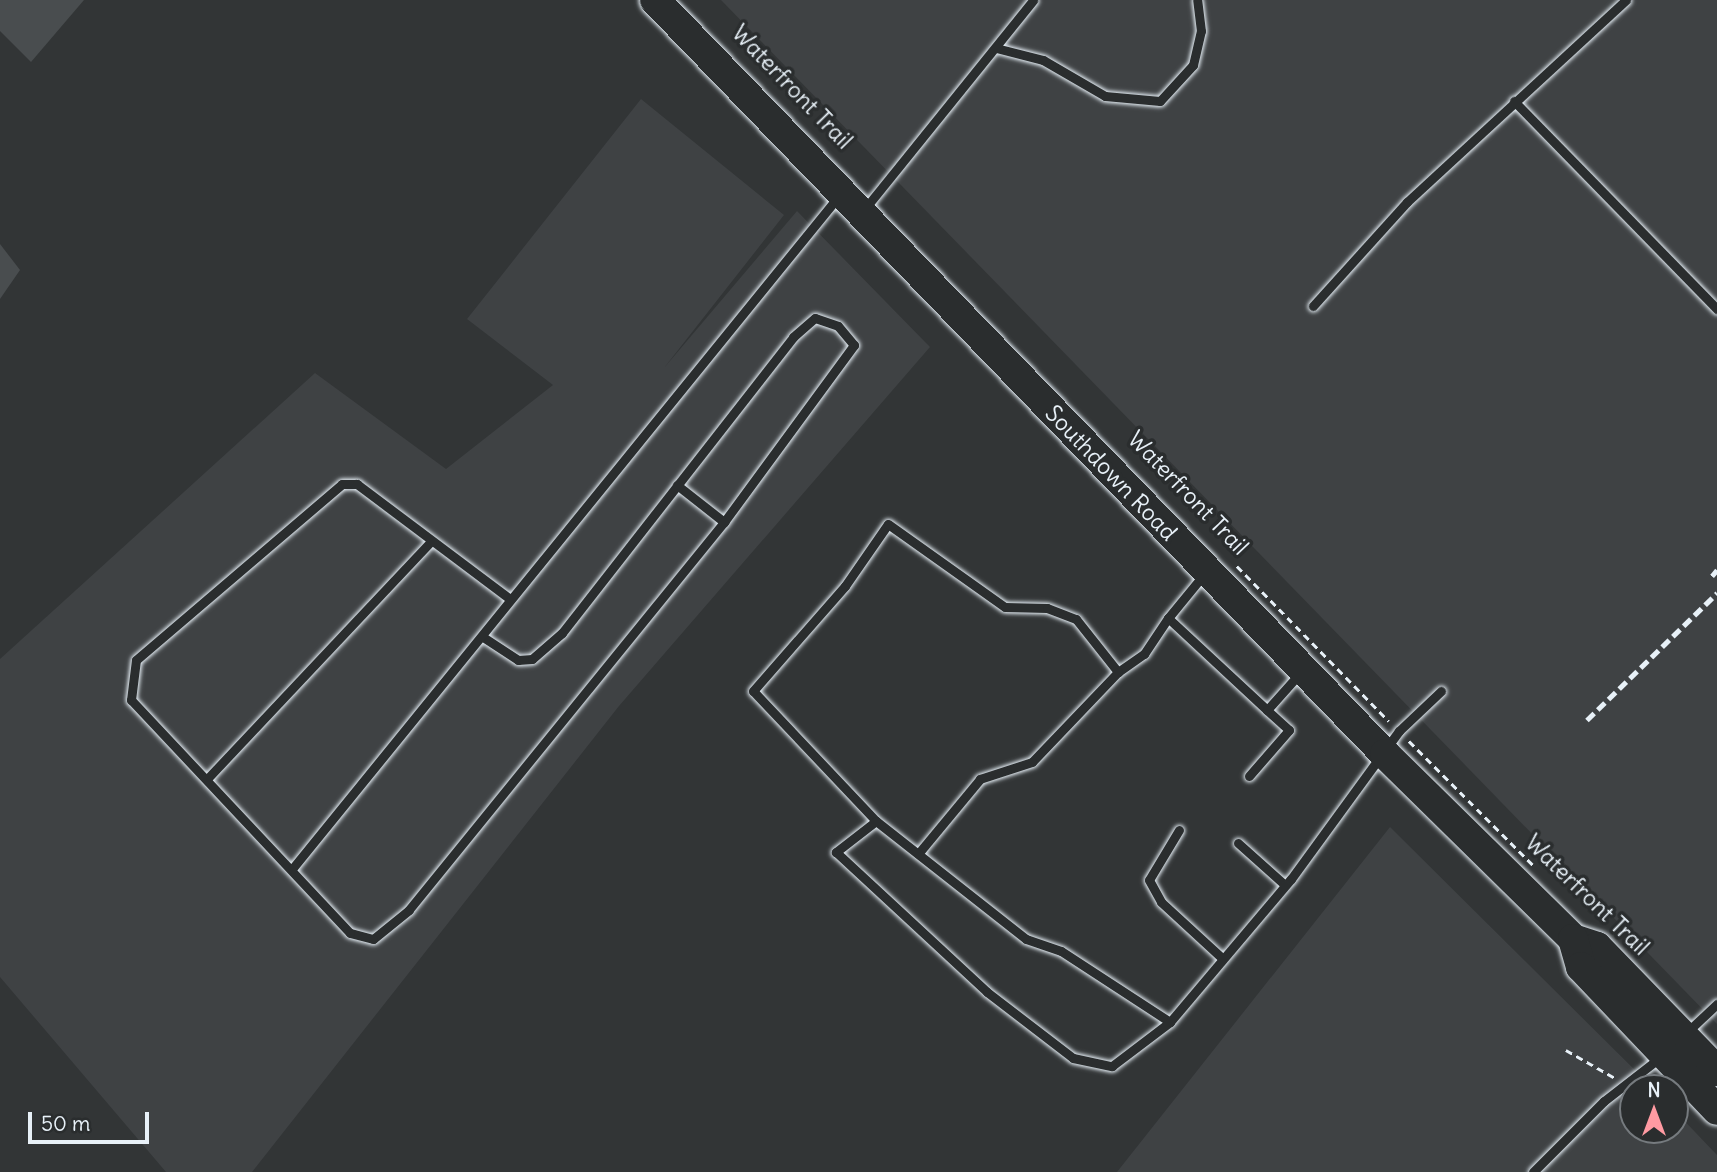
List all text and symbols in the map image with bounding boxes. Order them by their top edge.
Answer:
street label: Waterfront Trail [726,19,858,155]
street label: Southdown Road [1039,400,1183,546]
street label: Waterfront Trail [1122,425,1254,561]
street label: Waterfront Trail [1519,829,1655,961]
north arrow [1619,1074,1689,1144]
text: N [1647,1078,1661,1102]
scale bar [32,1098,152,1142]
text: 50 m [41,1110,90,1137]

